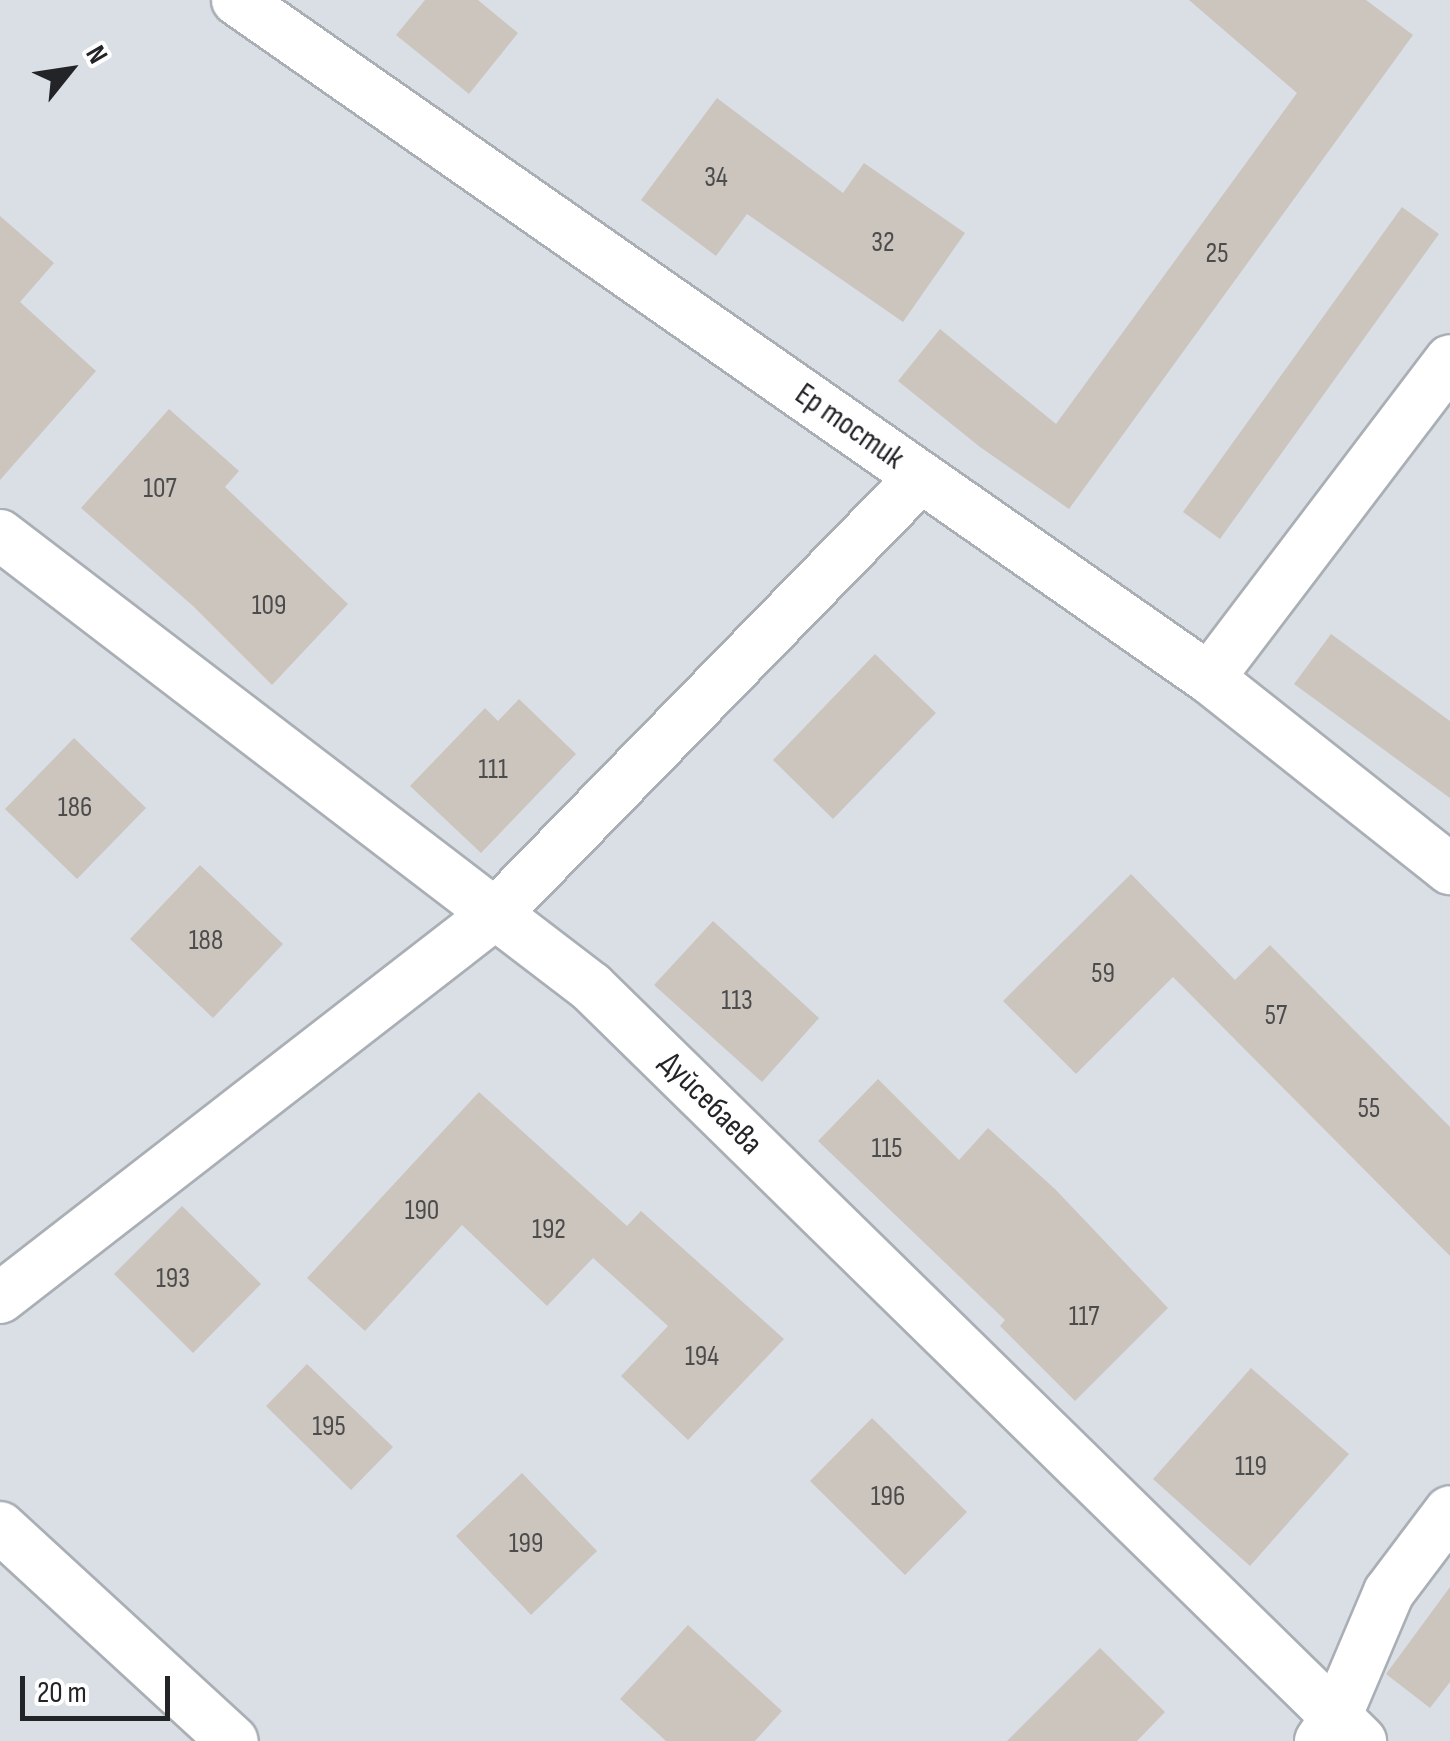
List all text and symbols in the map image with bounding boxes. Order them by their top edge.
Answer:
north arrow [20,20,120,120]
text: N [78,40,114,69]
house number: 34 [704,161,728,195]
house number: 32 [871,226,895,260]
house number: 25 [1206,237,1228,271]
street label: Ер тостик [787,376,911,478]
house number: 107 [143,472,177,506]
house number: 109 [252,589,286,623]
house number: 111 [478,753,508,787]
house number: 186 [58,791,92,825]
house number: 188 [189,924,223,958]
house number: 59 [1091,957,1115,991]
house number: 113 [721,984,753,1018]
house number: 57 [1265,999,1287,1033]
street label: Дуйсебаева [650,1044,770,1164]
house number: 55 [1358,1092,1380,1126]
house number: 115 [872,1132,902,1166]
house number: 190 [405,1194,439,1228]
house number: 192 [532,1213,566,1247]
house number: 193 [156,1262,190,1296]
house number: 117 [1069,1300,1099,1334]
house number: 194 [685,1340,719,1374]
house number: 195 [312,1410,346,1444]
house number: 119 [1235,1450,1267,1484]
house number: 196 [871,1480,905,1514]
house number: 199 [509,1527,543,1561]
scale bar [25,1656,175,1718]
text: 20 m [37,1675,87,1711]

